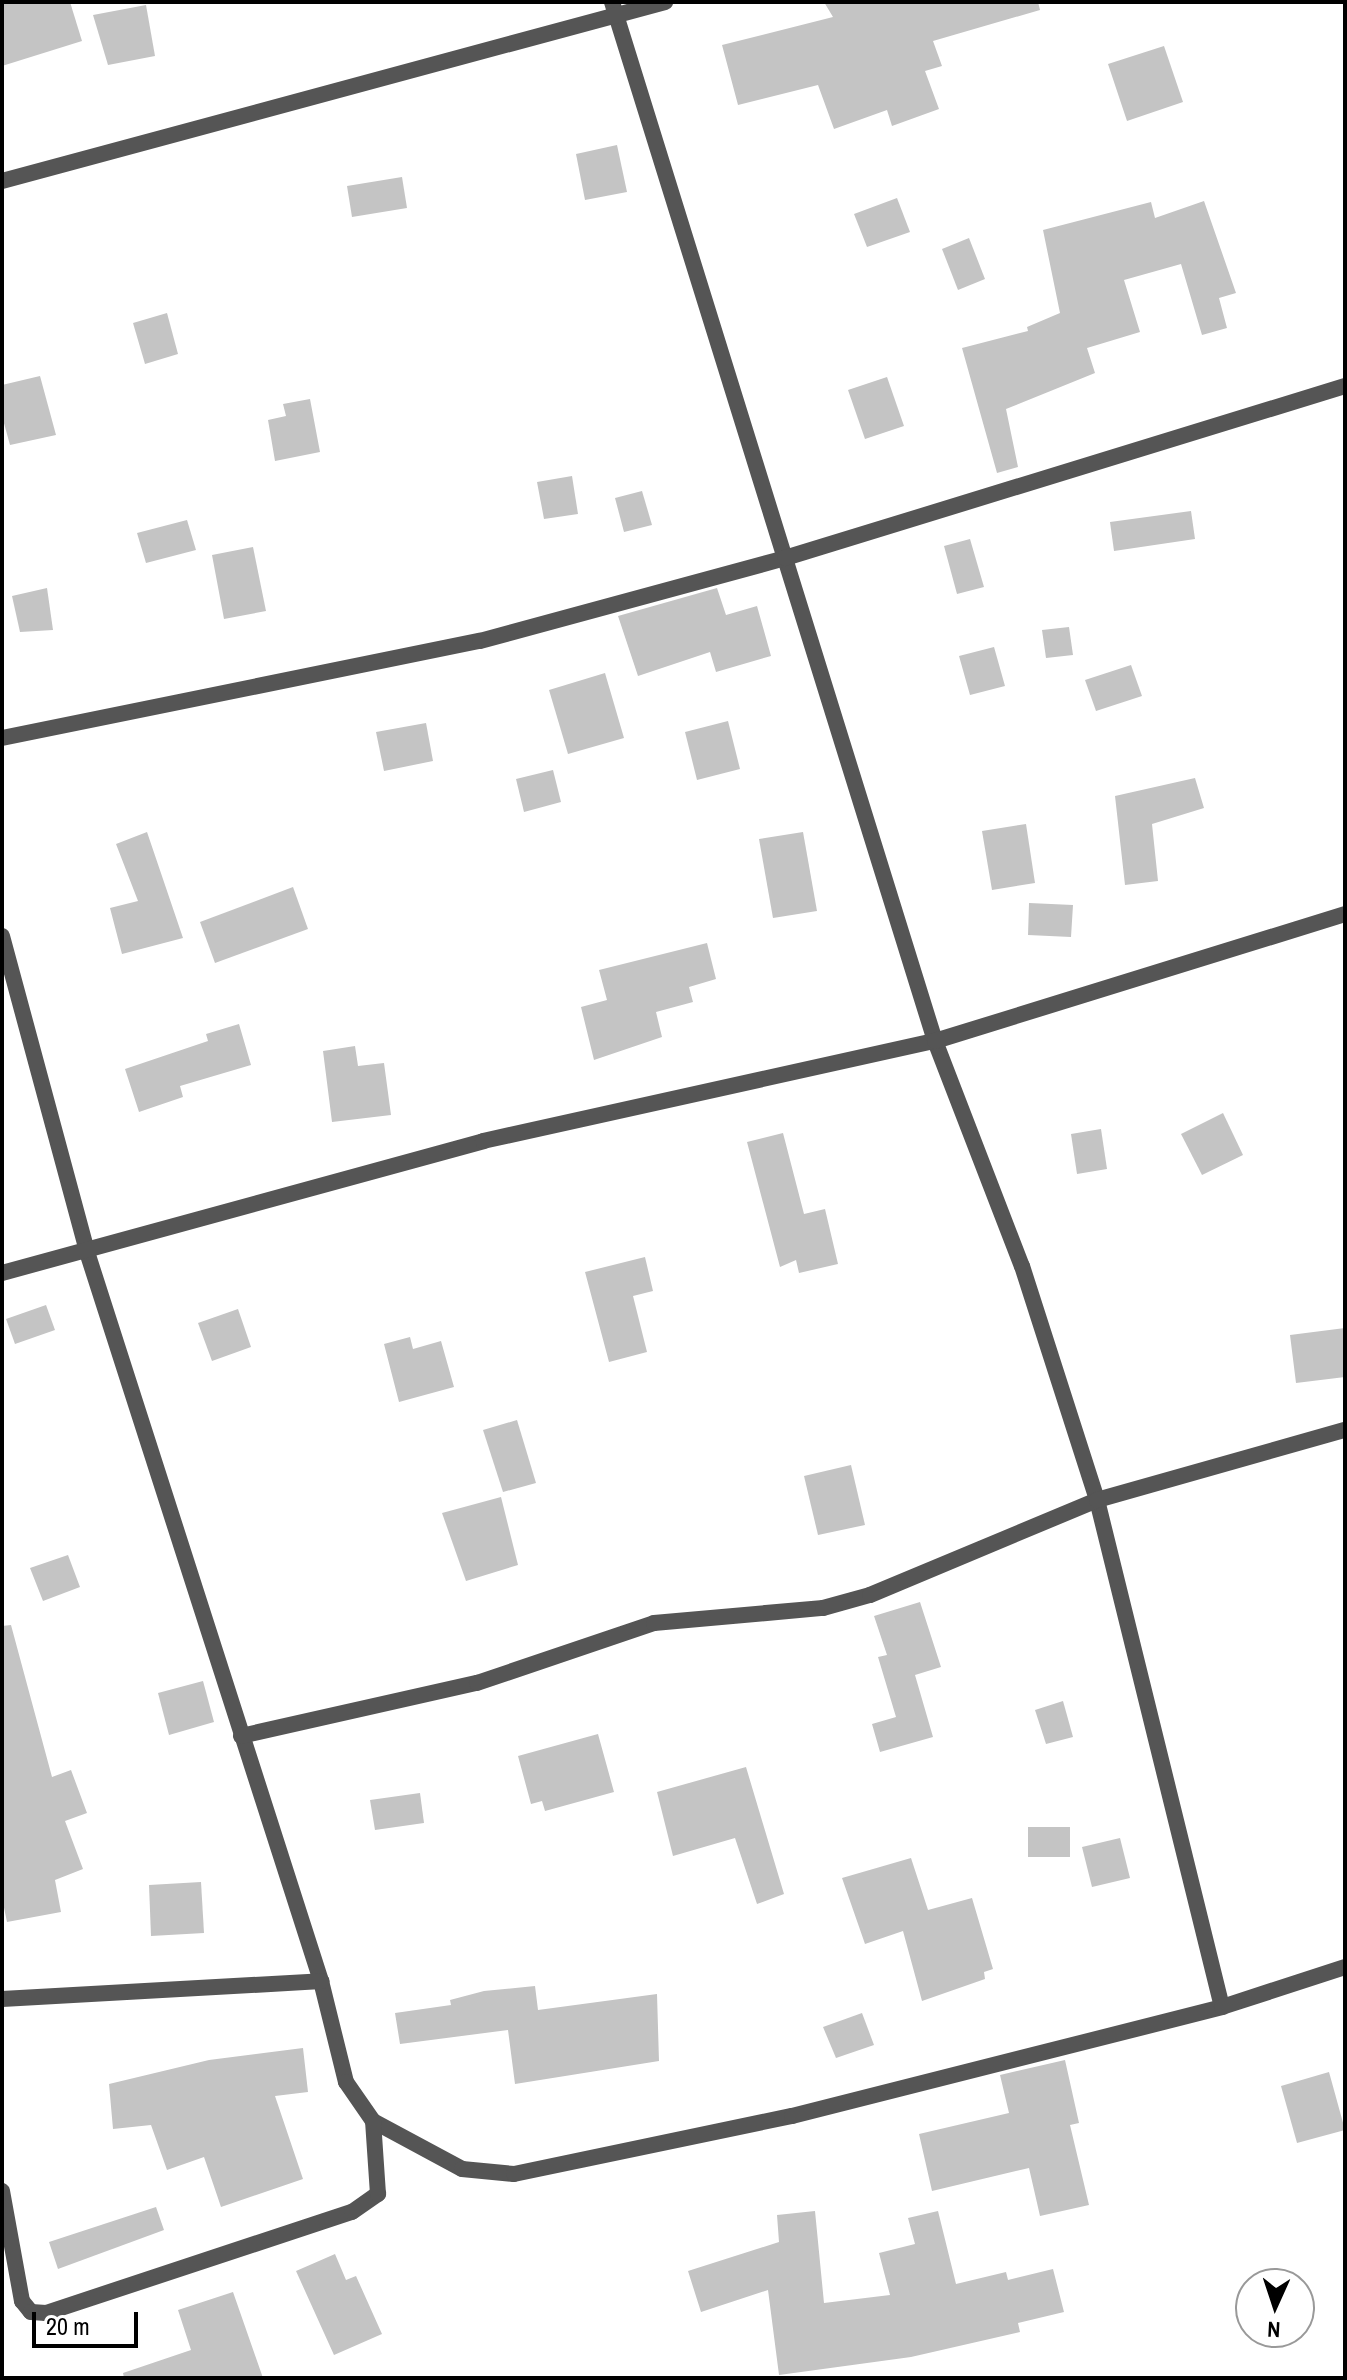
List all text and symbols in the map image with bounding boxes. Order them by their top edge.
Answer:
north arrow [1235,2268,1315,2348]
scale bar [36,2296,142,2346]
text: 20 m [46,2310,90,2342]
text: N [1267,2315,1281,2345]

